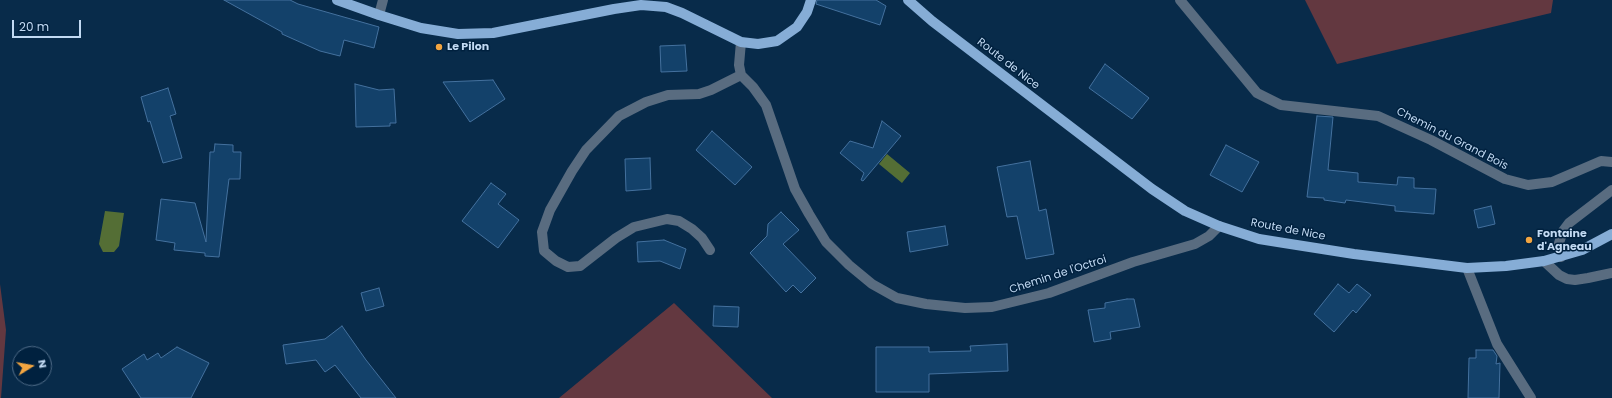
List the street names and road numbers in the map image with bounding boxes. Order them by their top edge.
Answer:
street label: Route de Nice [974,36,1042,92]
street label: Chemin du Grand Bois [1394,105,1510,173]
street label: Route de Nice [1250,216,1326,244]
street label: Chemin de l'Octroi [1008,253,1108,297]

